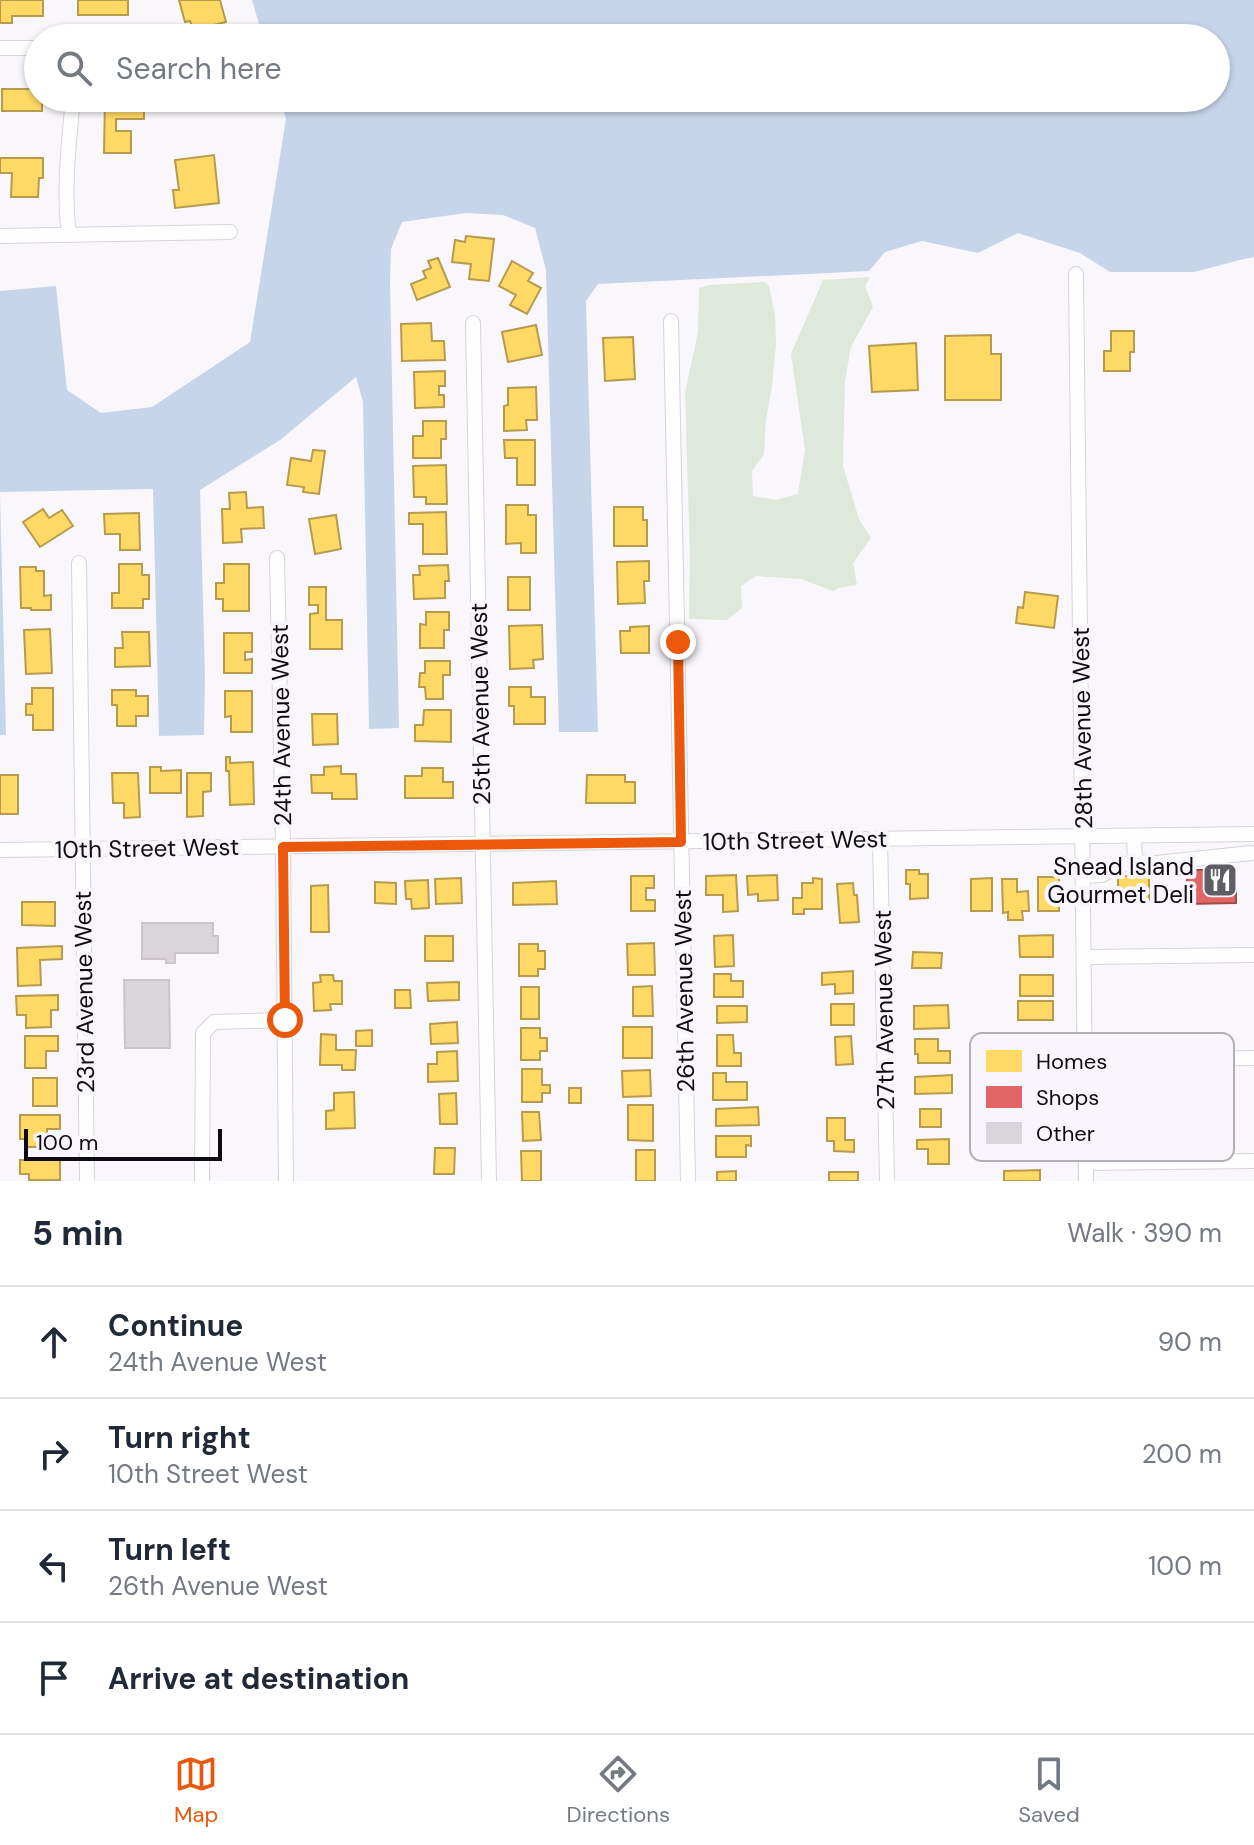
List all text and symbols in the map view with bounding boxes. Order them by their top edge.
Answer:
search box [24,24,1230,112]
icon: search [52,46,96,90]
text: Search here [116,49,282,88]
street label: 25th Avenue West [463,602,497,806]
street label: 24th Avenue West [264,624,298,826]
route end [660,624,696,660]
street label: 28th Avenue West [1065,627,1099,829]
street label: 10th Street West [703,823,887,857]
street label: 10th Street West [55,831,239,865]
place label: Snead Island Gourmet Deli [1047,851,1194,910]
restaurant icon: Snead Island Gourmet Deli [1201,861,1239,899]
street label: 26th Avenue West [667,889,701,1093]
street label: 23rd Avenue West [67,891,101,1093]
street label: 27th Avenue West [867,910,901,1110]
route start [267,1002,303,1038]
legend [970,1033,1234,1161]
text: Homes [1036,1047,1107,1076]
text: Shops [1036,1083,1099,1112]
text: Other [1036,1119,1095,1148]
scale bar [24,1125,222,1161]
text: 100 m [36,1128,98,1157]
text: 5 min [32,1211,123,1256]
text: Walk · 390 m [1067,1216,1222,1250]
text: Continue [108,1306,243,1345]
icon: ahead [32,1320,76,1364]
text: 90 m [1158,1325,1222,1359]
text: 24th Avenue West [108,1345,327,1379]
text: Turn right [108,1418,251,1457]
icon: right [32,1432,76,1476]
text: 200 m [1142,1437,1222,1471]
text: 10th Street West [108,1457,308,1491]
text: Turn left [108,1530,231,1569]
icon: left [32,1544,76,1588]
text: 100 m [1148,1549,1222,1583]
text: 26th Avenue West [108,1569,328,1603]
icon: arrive [32,1656,76,1700]
text: Arrive at destination [108,1659,409,1698]
tab: Map [174,1752,218,1829]
tab: Directions [567,1752,670,1829]
tab: Saved [1018,1752,1080,1829]

